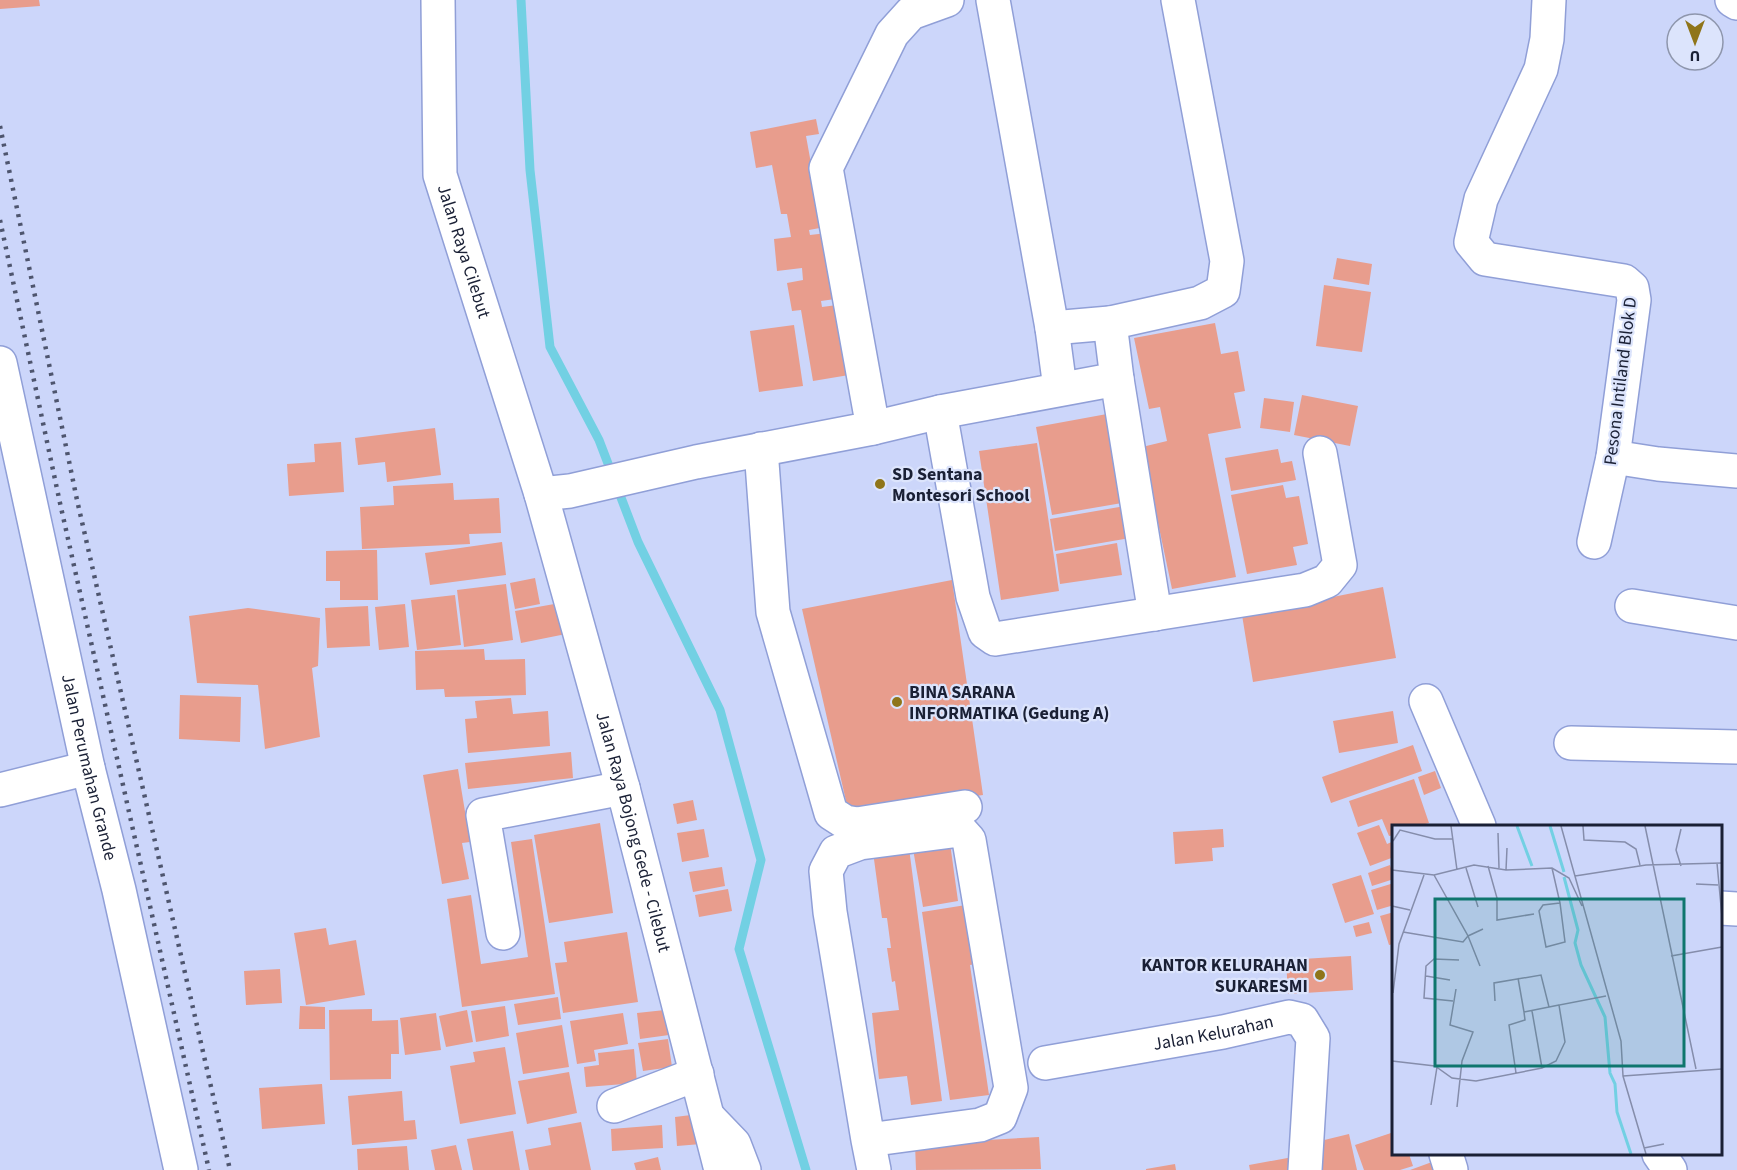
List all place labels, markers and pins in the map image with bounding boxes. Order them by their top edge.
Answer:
place label: SD Sentana Montesori School [892,462,1029,508]
marker: SD Sentana Montesori School [873,477,887,491]
place label: BINA SARANA INFORMATIKA (Gedung A) [909,680,1109,726]
marker: BINA SARANA INFORMATIKA (Gedung A) [890,695,904,709]
place label: KANTOR KELURAHAN SUKARESMI [1141,953,1308,999]
marker: KANTOR KELURAHAN SUKARESMI [1313,968,1327,982]

